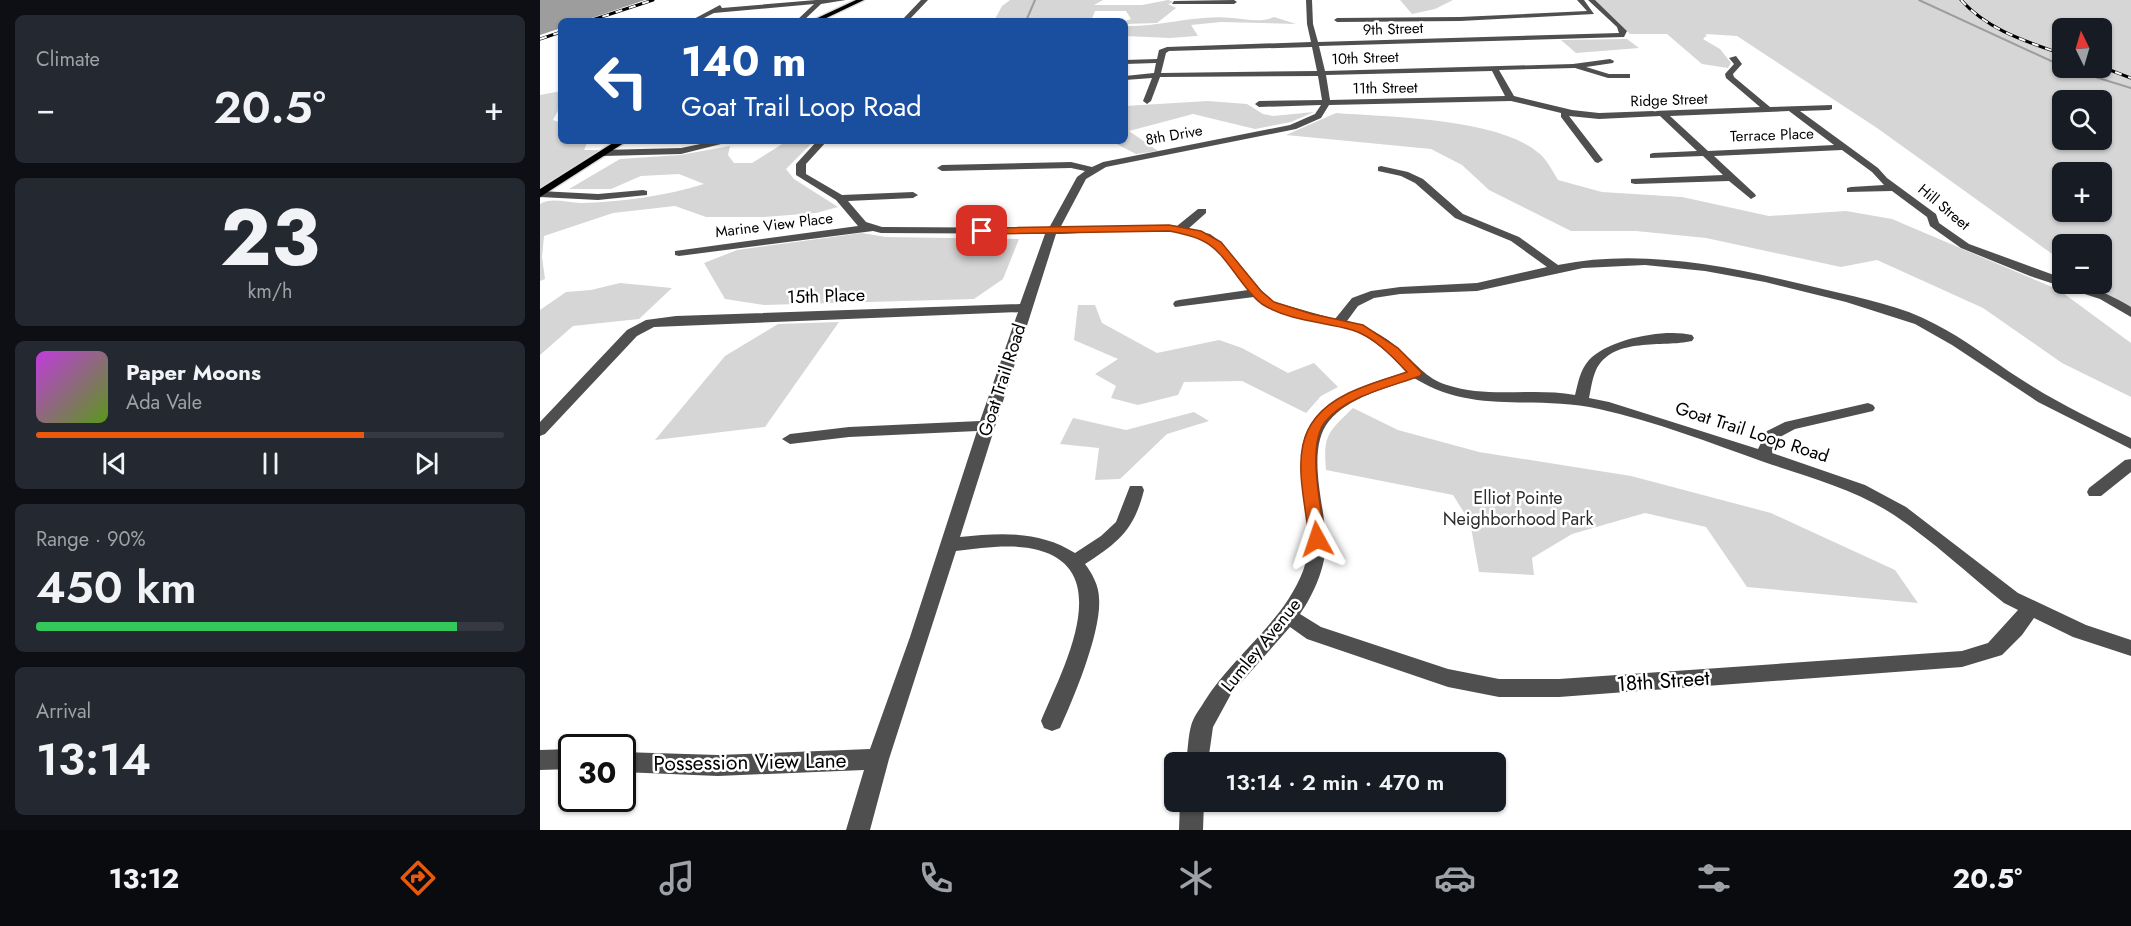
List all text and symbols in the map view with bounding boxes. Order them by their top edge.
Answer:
street label: 9th Street [1362,17,1424,41]
north arrow [2052,18,2112,78]
map controls [2052,18,2112,294]
text: 140 m [681,31,807,92]
icon: left [582,42,660,120]
text: Climate [36,45,100,74]
street label: 10th Street [1331,46,1400,70]
text: 20.5° [213,75,326,140]
street label: 11th Street [1352,76,1418,100]
text: − [36,85,55,132]
text: + [484,85,504,132]
text: Goat Trail Loop Road [681,87,922,126]
street label: Ridge Street [1630,88,1708,112]
button: search [2052,90,2112,150]
street label: 8th Drive [1144,119,1204,151]
street label: Terrace Place [1730,123,1815,147]
button: + [2052,162,2112,222]
street label: Hill Street [1913,179,1975,236]
text: 23 [220,182,320,294]
pin [956,205,1007,256]
street label: Marine View Place [714,207,834,243]
icon: arrive [965,214,998,247]
button: − [2052,234,2112,294]
text: km/h [247,277,293,306]
street label: 15th Place [787,282,865,310]
street label: Goat Trail Road [972,320,1032,440]
text: Paper Moons [126,356,261,388]
text: Ada Vale [126,388,202,417]
street label: Goat Trail Loop Road [1672,395,1832,469]
icon: previous [98,447,131,480]
icon: pause [254,447,287,480]
icon: next [410,447,443,480]
park label: Elliot Pointe Neighborhood Park [1443,485,1593,532]
position arrow [1285,507,1349,571]
text: Range · 90% [36,525,146,554]
text: 450 km [36,555,197,620]
street label: Lumley Avenue [1215,593,1307,697]
street label: 18th Street [1615,663,1711,699]
text: Arrival [36,697,91,726]
text: 13:14 [36,727,151,792]
speed limit sign: 30 [558,734,636,812]
street label: Possession View Lane [653,745,847,779]
text: 13:14 · 2 min · 470 m [1226,766,1444,798]
icon: directions [397,857,439,899]
icon: music [656,857,698,899]
icon: phone [915,857,957,899]
icon: climate [1175,857,1217,899]
icon: car [1434,857,1476,899]
icon: filters [1693,857,1735,899]
text: 13:12 [109,859,179,898]
text: 20.5° [1953,859,2022,898]

